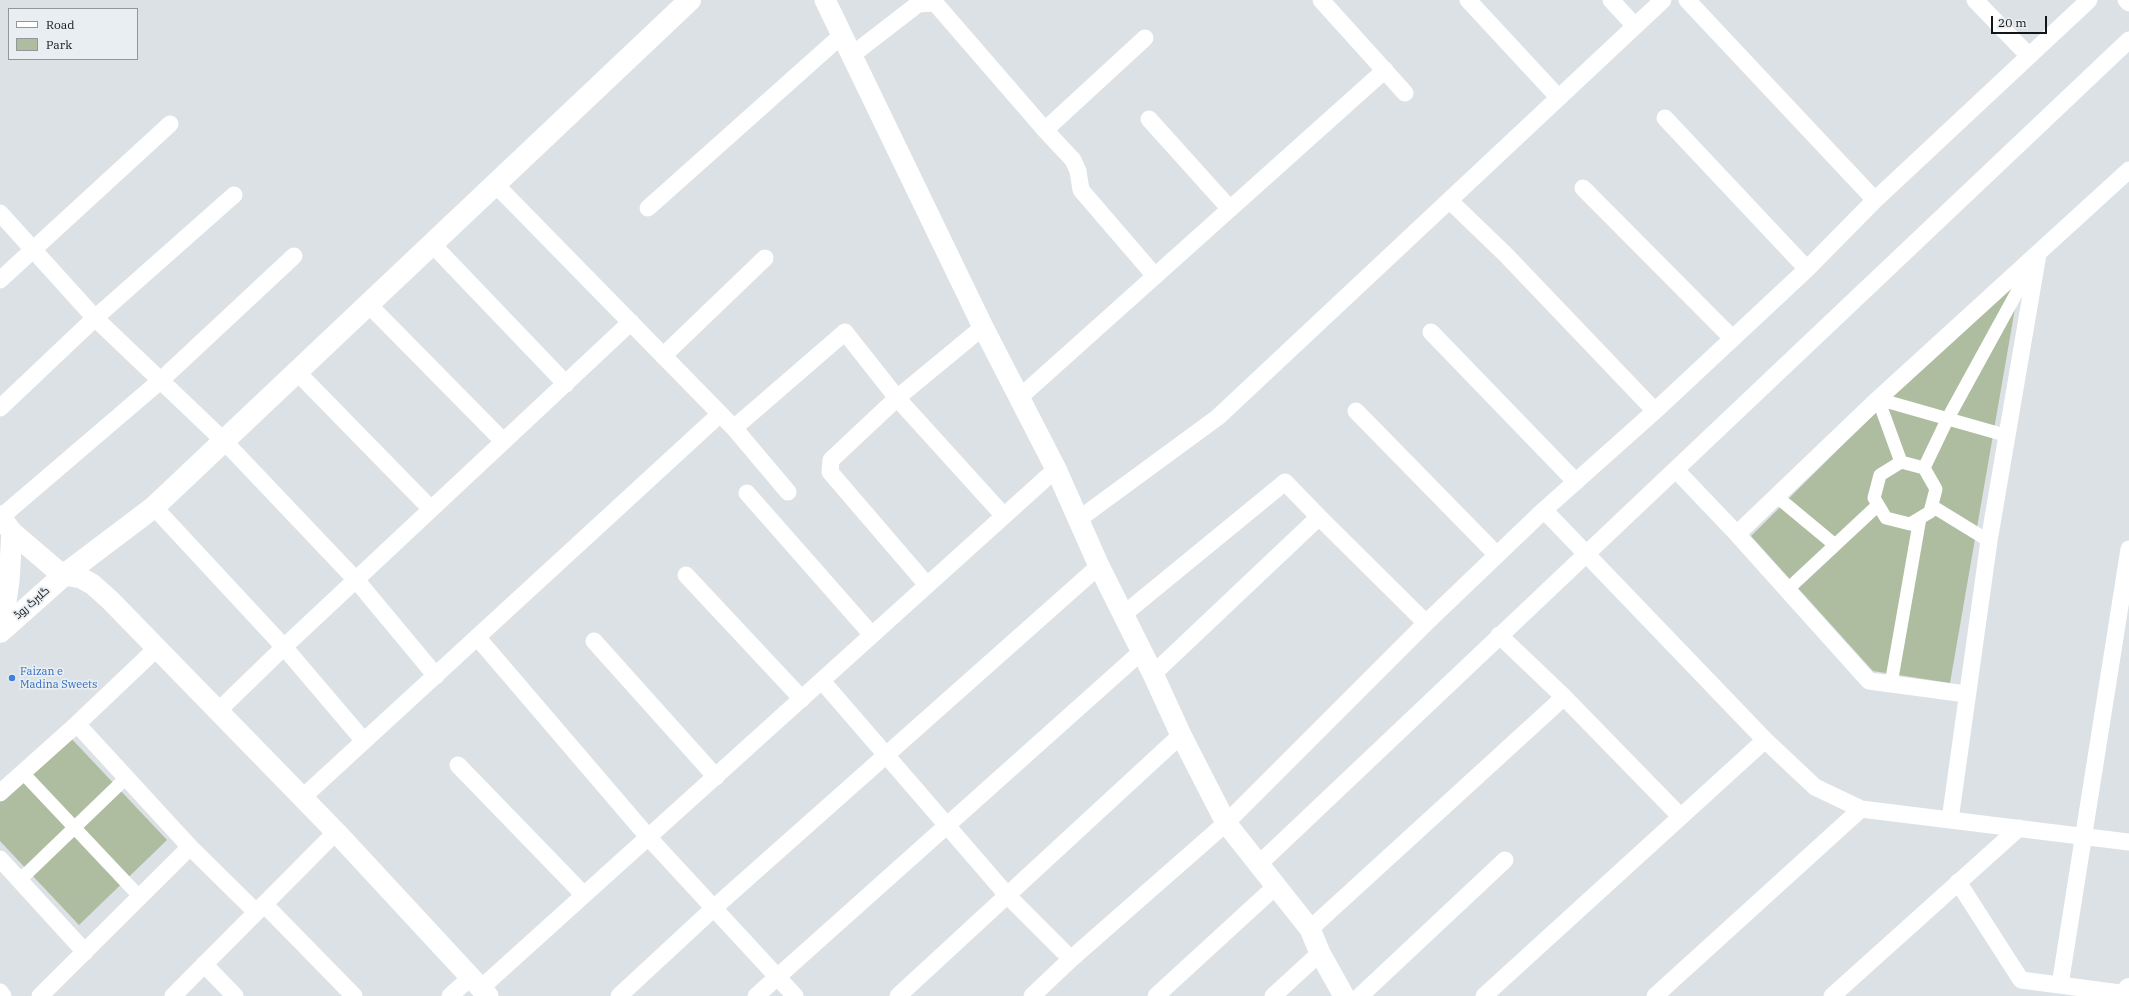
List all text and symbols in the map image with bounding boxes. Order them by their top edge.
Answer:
legend [8,8,138,60]
scale bar [1993,8,2049,34]
text: 20 m [1998,15,2027,30]
text: Road [46,17,75,32]
text: Park [46,37,72,52]
street label: گلبرگ روڈ [12,584,52,622]
place label: Faizan e Madina Sweets [20,665,97,691]
marker: Faizan e Madina Sweets [7,673,17,683]

